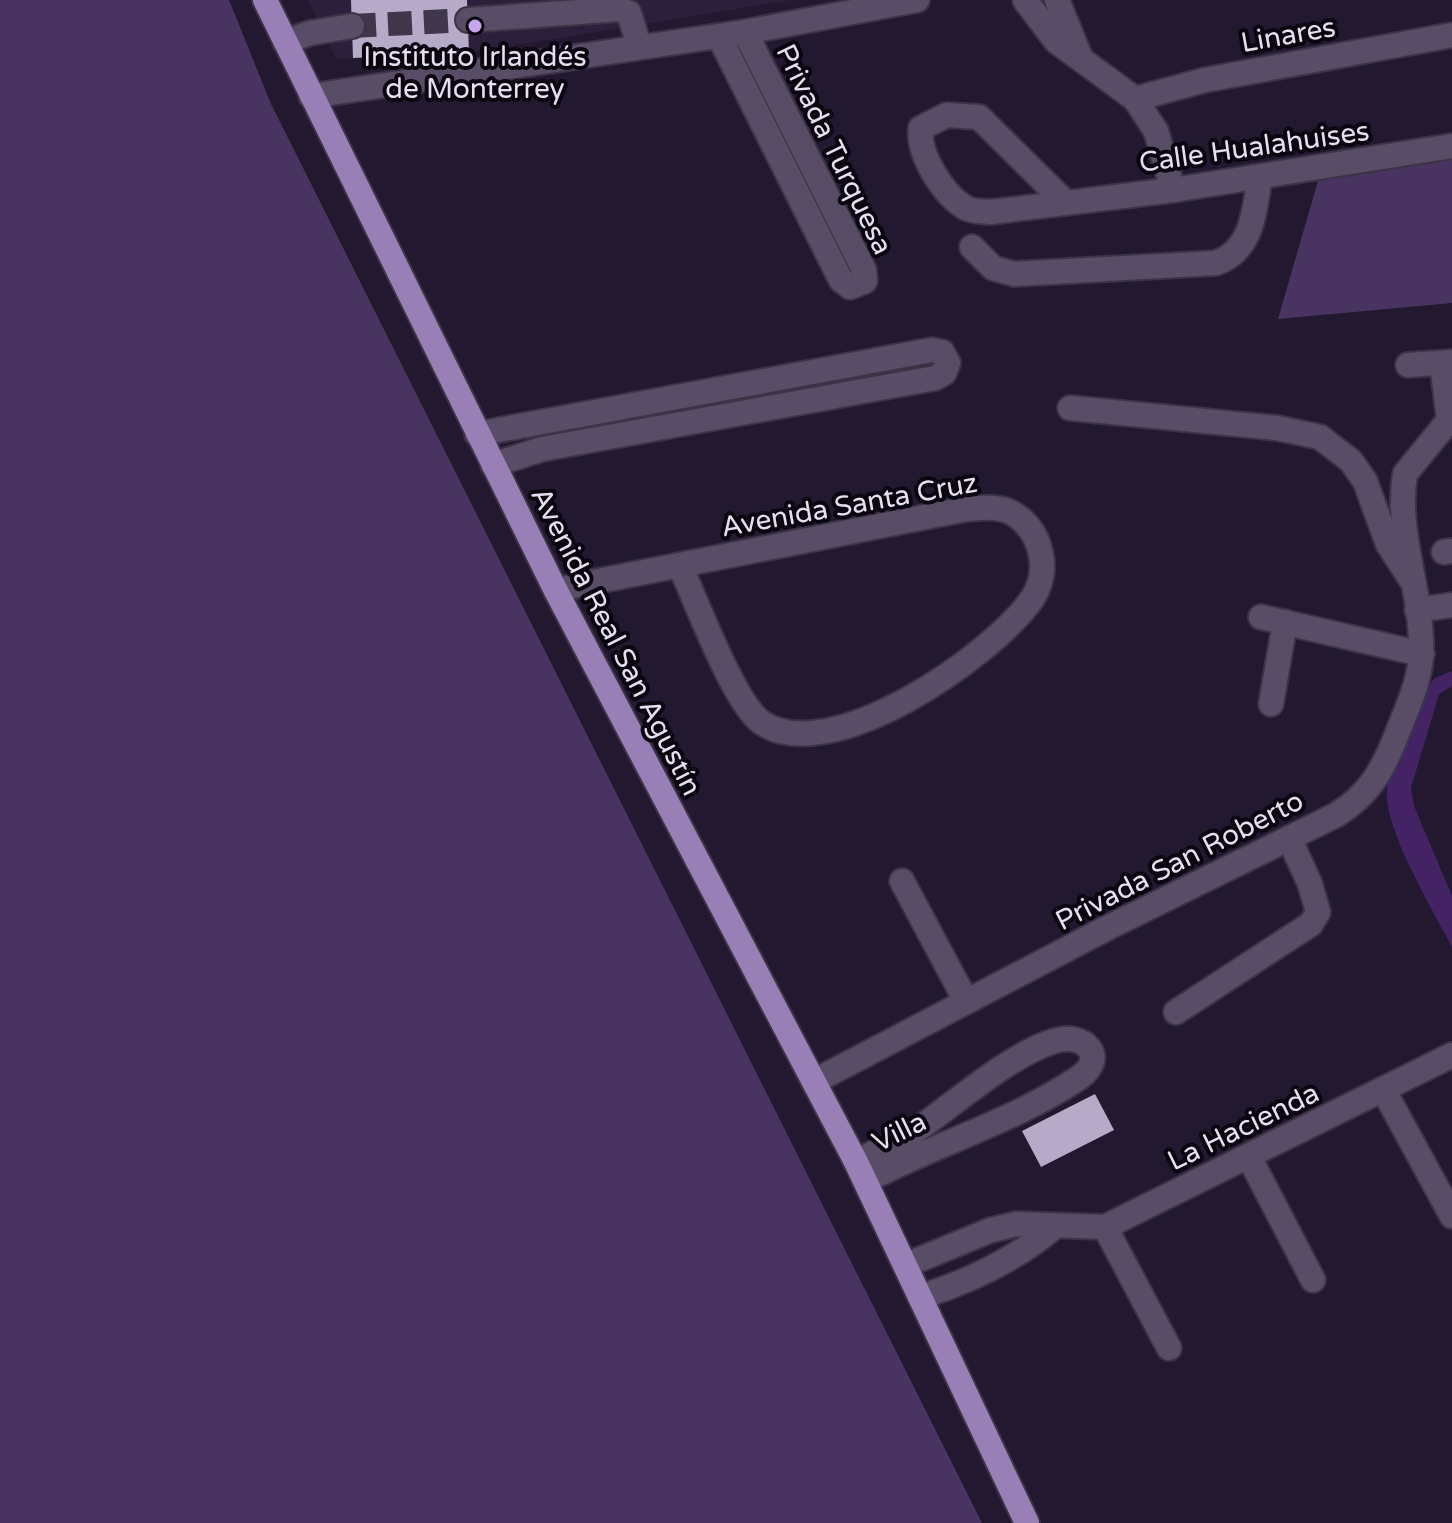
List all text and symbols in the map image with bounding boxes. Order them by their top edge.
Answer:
street label: Linares [1238,10,1338,60]
marker: Instituto Irlandés de Monterrey [466,17,484,35]
street label: Privada Turquesa [768,39,900,260]
place label: Instituto Irlandés de Monterrey [363,40,587,106]
street label: Calle Hualahuises [1137,114,1371,180]
street label: Avenida Santa Cruz [718,466,980,544]
street label: Avenida Real San Agustín [523,482,709,801]
street label: Privada San Roberto [1050,784,1309,938]
street label: La Hacienda [1162,1076,1325,1178]
street label: Villa [867,1104,932,1159]

